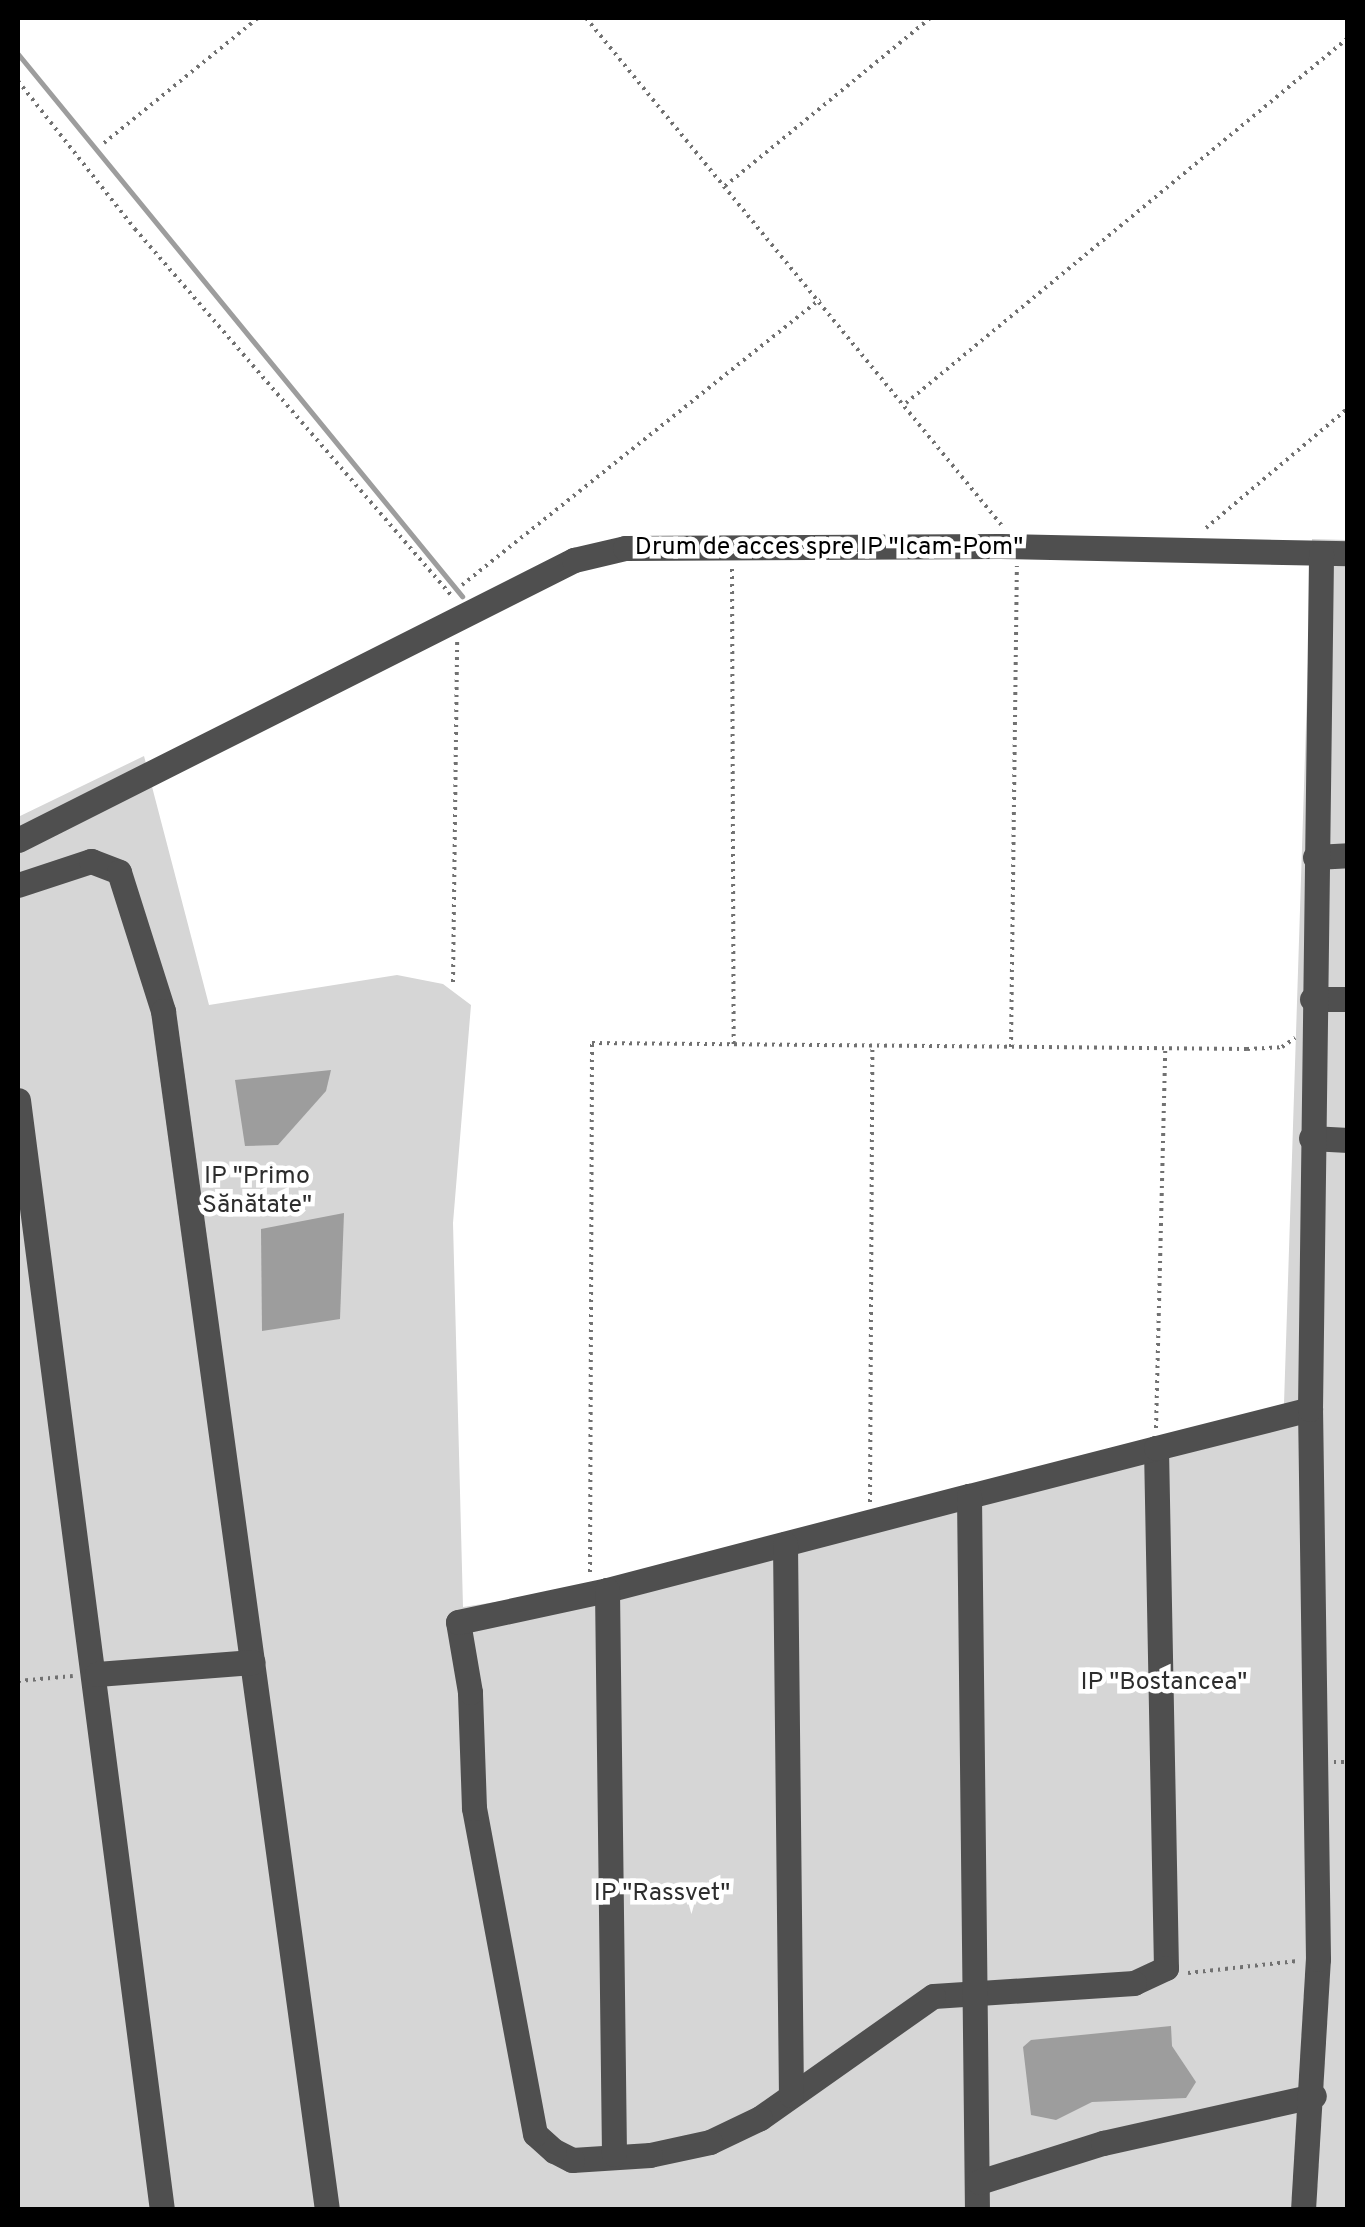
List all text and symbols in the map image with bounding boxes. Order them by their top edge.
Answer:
street label: Drum de acces spre IP "Icam-Pom" [635,533,1023,563]
park label: IP "Primo Sănătate" [202,1163,312,1222]
park label: IP "Bostancea" [1081,1668,1247,1698]
park label: IP "Rassvet" [594,1879,730,1909]

